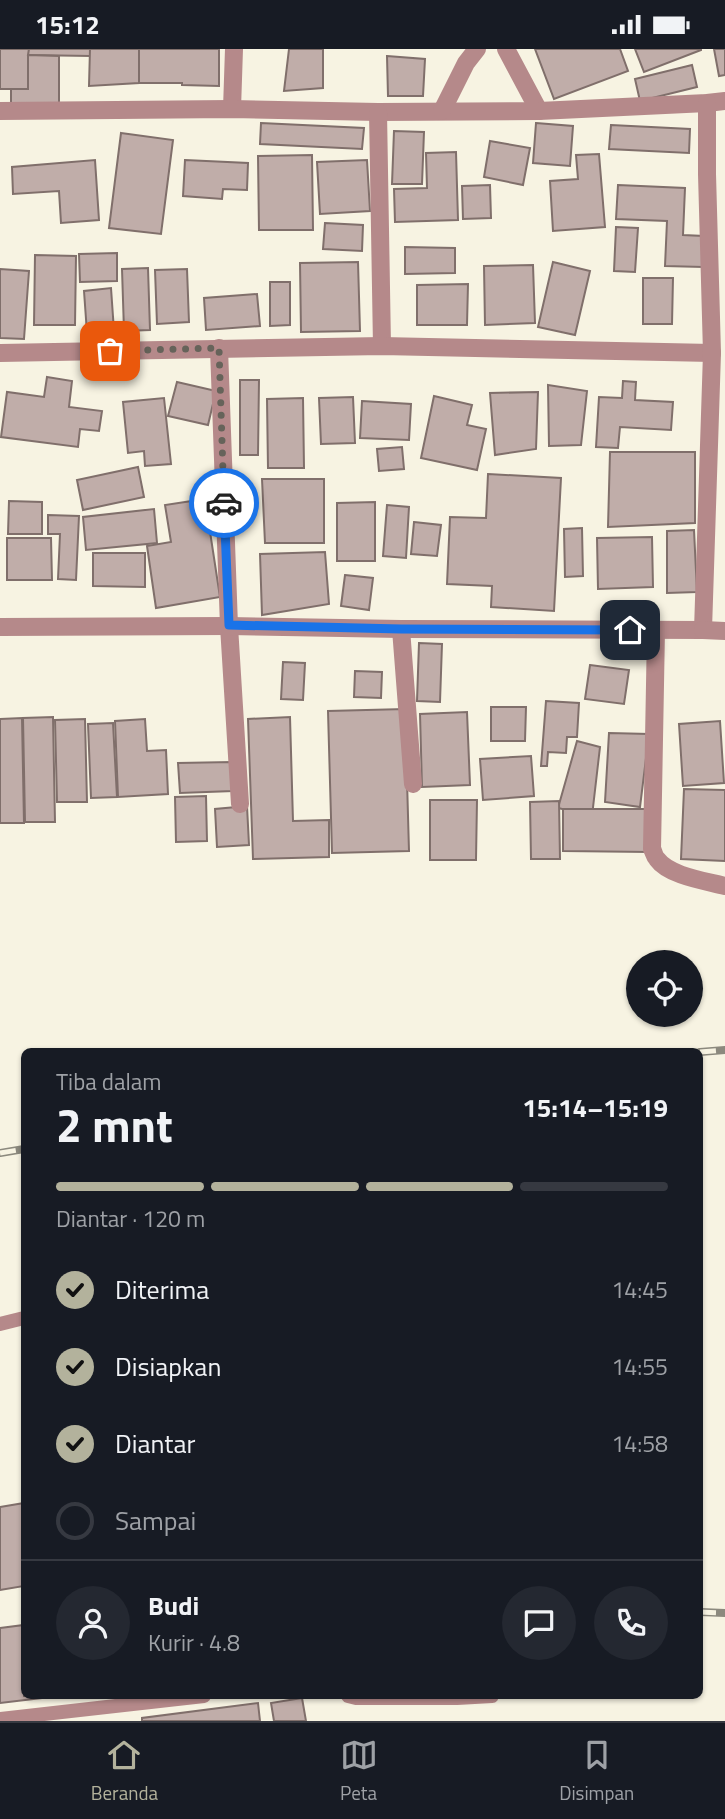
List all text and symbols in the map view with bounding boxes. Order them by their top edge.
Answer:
text: 15:12 [35,5,100,44]
pin [80,321,140,381]
icon: bag [91,332,129,370]
courier [189,468,259,538]
icon: car [205,484,243,522]
pin [600,600,660,660]
icon: home [611,611,649,649]
map controls [626,950,703,1027]
button: locate [626,950,703,1027]
text: Tiba dalam [56,1064,162,1099]
text: 15:14–15:19 [522,1088,668,1127]
text: 2 mnt [56,1090,173,1160]
text: Diantar · 120 m [56,1201,205,1236]
text: Diterima [115,1270,209,1309]
icon: check [56,1271,94,1309]
text: 14:45 [611,1272,668,1307]
text: Disiapkan [115,1347,221,1386]
icon: check [56,1348,94,1386]
text: 14:55 [611,1349,668,1384]
text: Diantar [115,1424,196,1463]
icon: check [56,1425,94,1463]
text: 14:58 [611,1426,668,1461]
text: Sampai [115,1501,196,1540]
button: person [56,1586,130,1660]
text: Budi [148,1586,199,1625]
button: chat [502,1586,576,1660]
button: phone [594,1586,668,1660]
text: Kurir · 4.8 [148,1625,240,1660]
tab: Beranda [91,1736,158,1807]
tab: Peta [340,1736,378,1807]
tab: Disimpan [559,1736,634,1807]

